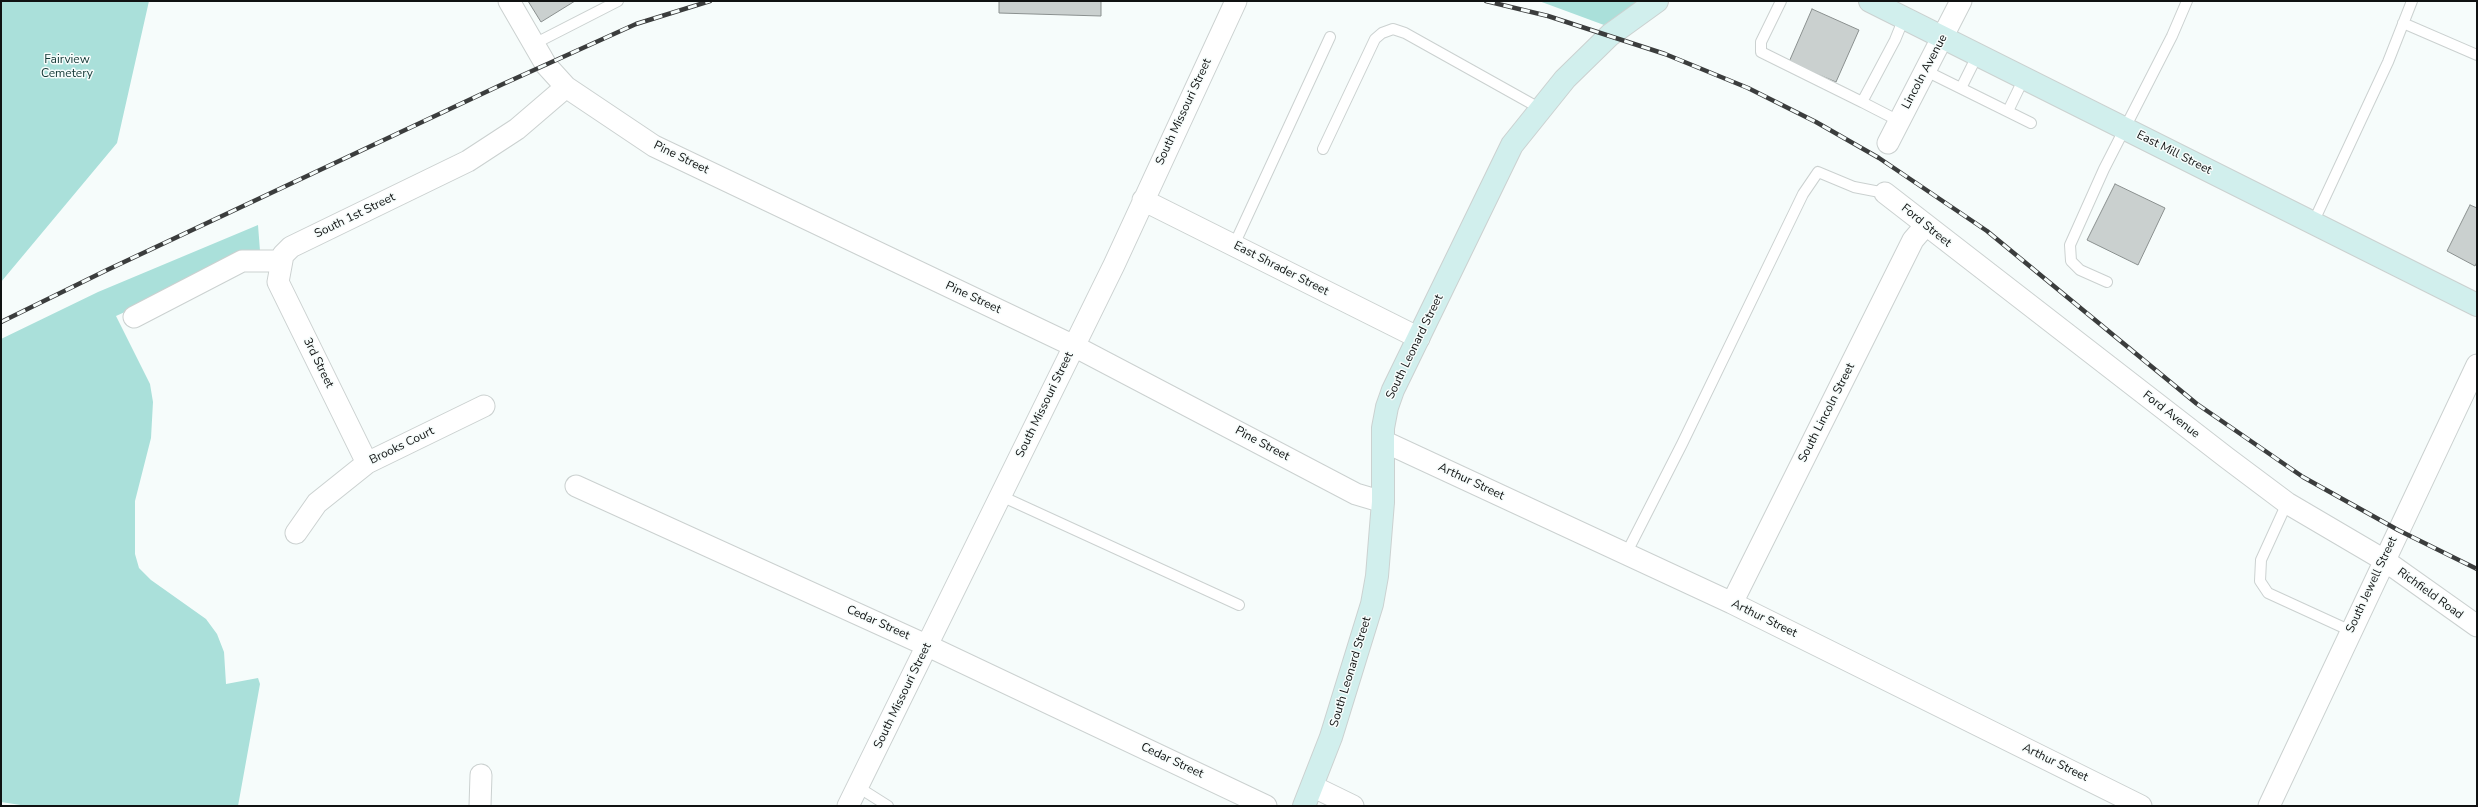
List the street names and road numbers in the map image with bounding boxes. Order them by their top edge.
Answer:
street label: Lincoln Avenue [1899,32,1951,112]
street label: South Missouri Street [1153,56,1215,168]
street label: East Mill Street [2134,128,2214,178]
street label: Pine Street [651,139,711,177]
street label: South 1st Street [312,190,398,242]
street label: Ford Street [1898,202,1954,250]
street label: East Shrader Street [1231,239,1331,299]
street label: Pine Street [943,279,1003,317]
street label: South Leonard Street [1383,292,1447,402]
street label: 3rd Street [300,335,336,391]
street label: South Missouri Street [1013,350,1077,460]
street label: South Lincoln Street [1796,361,1858,465]
street label: Ford Avenue [2140,388,2202,442]
street label: Brooks Court [367,424,437,468]
street label: Pine Street [1232,424,1292,464]
street label: Arthur Street [1436,460,1506,504]
street label: South Jewell Street [2343,535,2401,635]
street label: Richfield Road [2394,565,2466,623]
street label: Arthur Street [1729,597,1799,641]
street label: Cedar Street [844,603,912,643]
street label: South Leonard Street [1327,615,1375,729]
street label: South Missouri Street [871,641,935,751]
street label: Cedar Street [1138,740,1206,782]
street label: Arthur Street [2020,741,2090,785]

